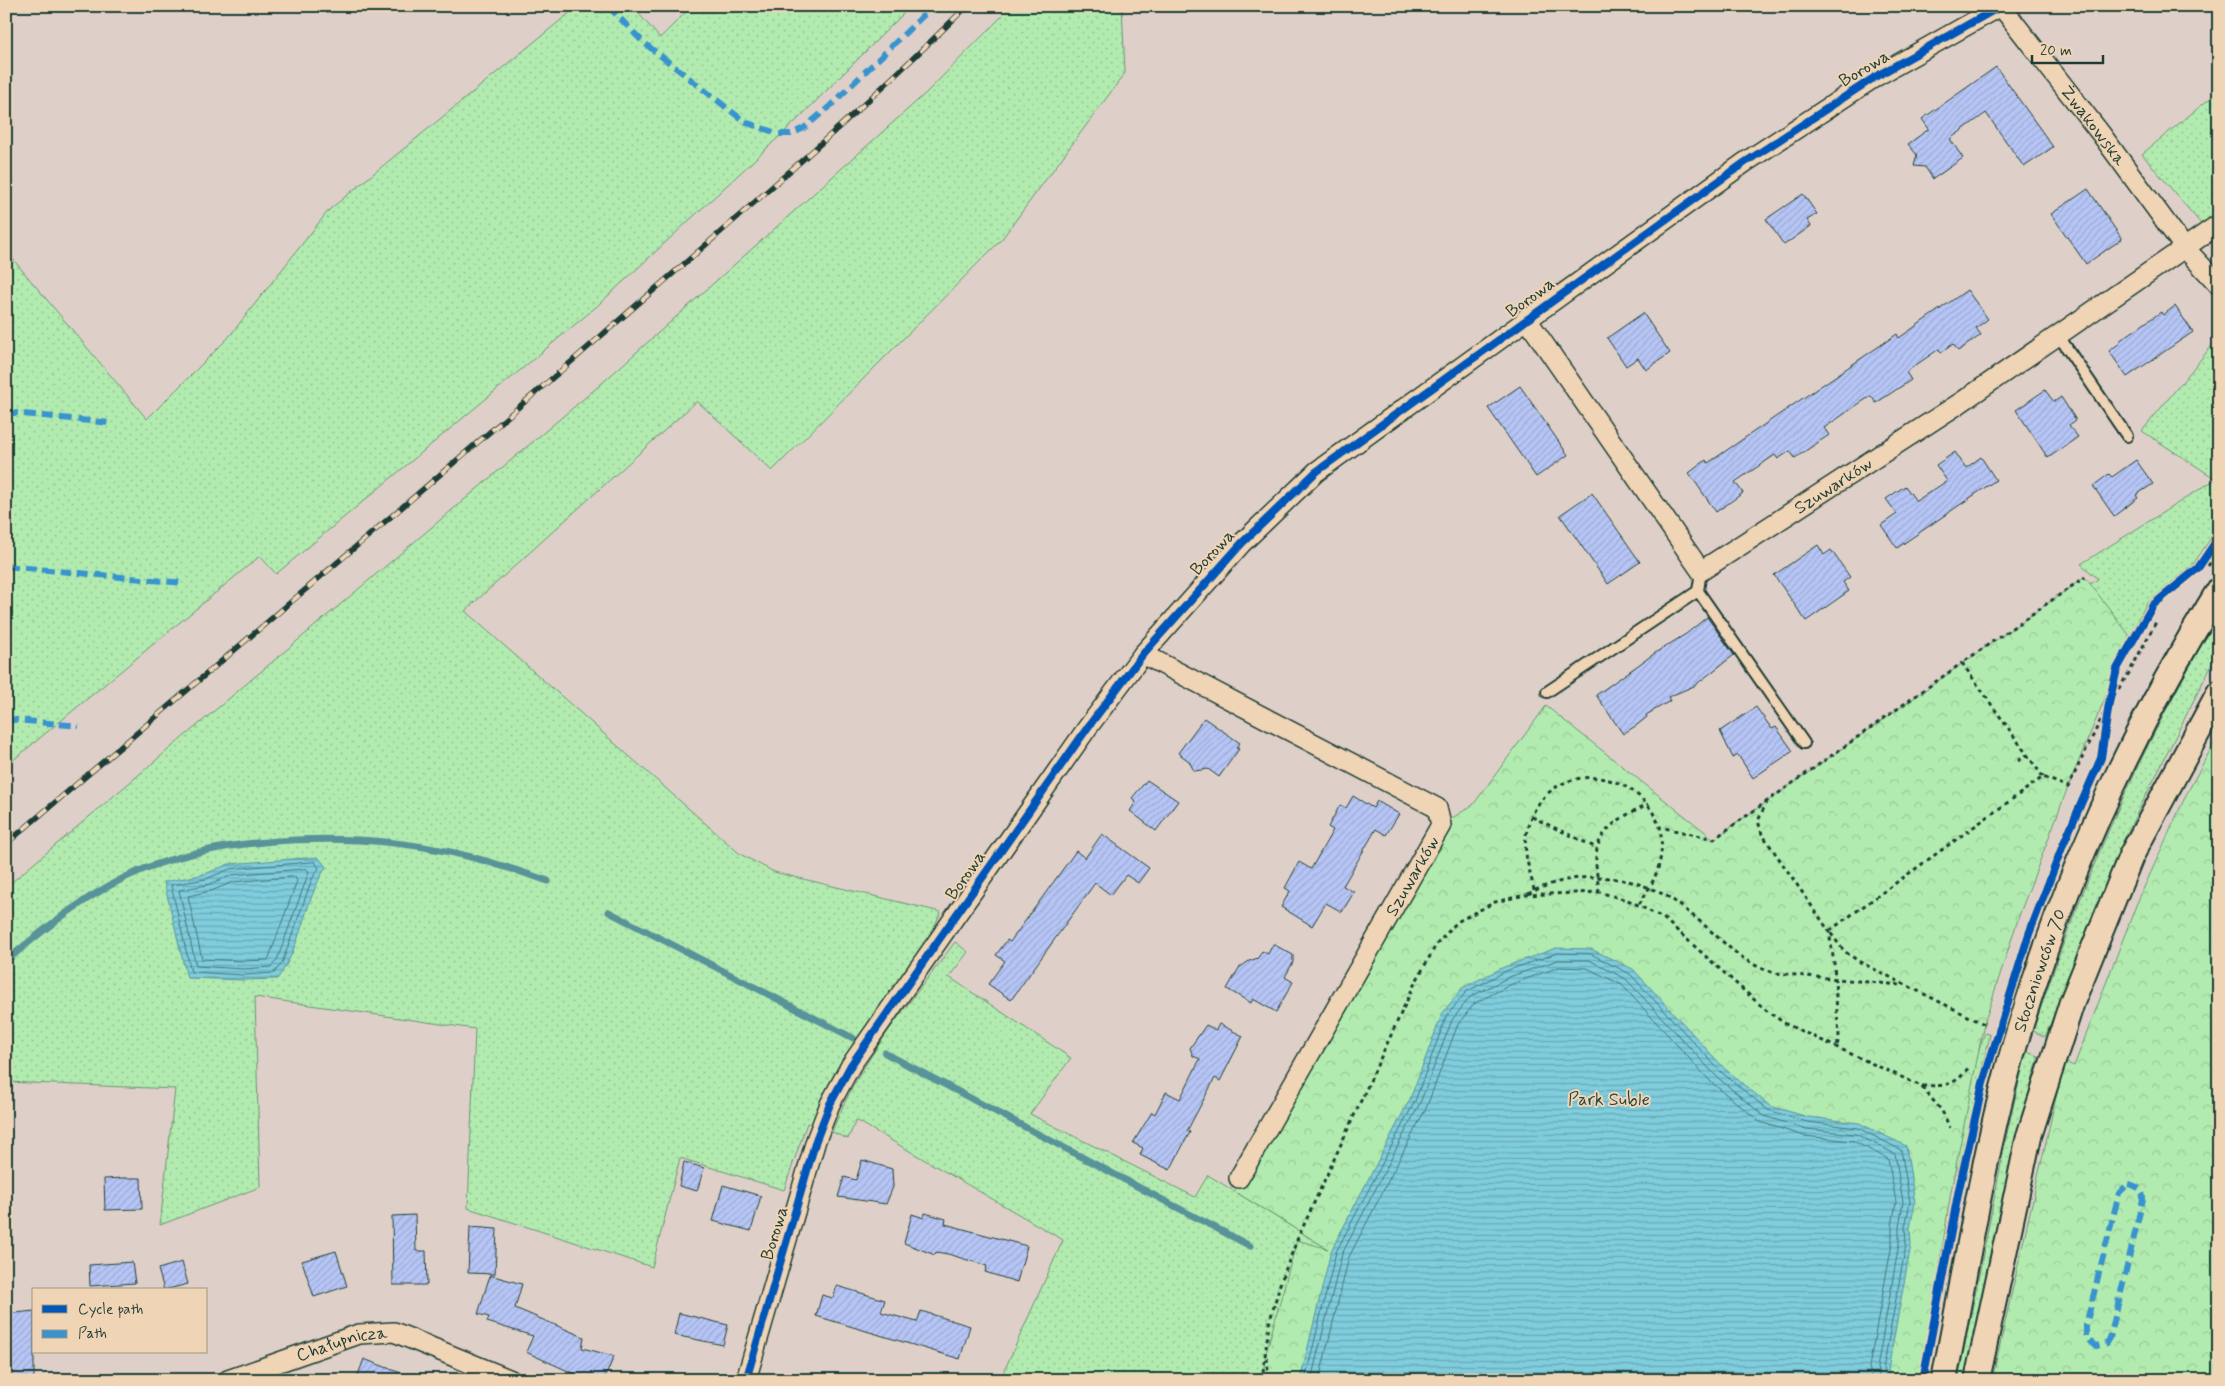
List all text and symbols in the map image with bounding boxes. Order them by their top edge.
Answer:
scale bar [2032,32,2104,64]
text: 20 m [2040,41,2072,61]
street label: Borowa [1835,44,1894,93]
street label: Żwakowska [2054,81,2131,171]
street label: Borowa [1501,272,1560,324]
street label: Szuwarków [1790,452,1877,520]
street label: Borowa [1185,524,1240,581]
street label: Szuwarków [1380,832,1445,921]
street label: Borowa [940,846,991,905]
street label: Stoczniowców 70 [2008,906,2072,1035]
park label: Park Suble [1568,1088,1650,1112]
street label: Borowa [755,1203,794,1263]
legend [32,1288,208,1354]
text: Cycle path [78,1300,143,1320]
street label: Chałupnicza [293,1321,388,1368]
text: Path [78,1324,107,1344]

